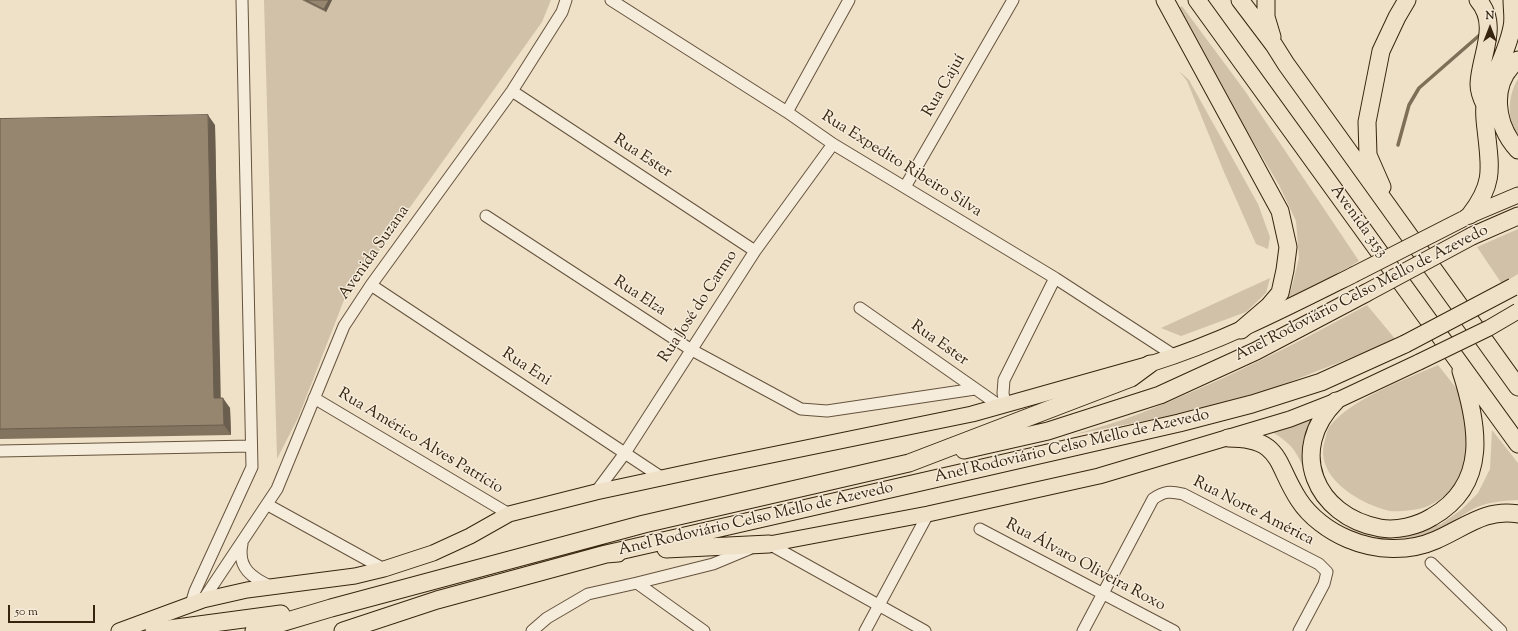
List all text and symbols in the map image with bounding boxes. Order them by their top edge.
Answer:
north arrow [1470,8,1510,48]
text: N [1486,8,1494,24]
street label: Rua Cajuí [919,51,971,121]
street label: Rua Expedito Ribeiro Silva [817,108,985,222]
street label: Rua Ester [609,131,675,183]
street label: Avenida 3153 [1325,182,1391,262]
street label: Avenida Suzana [336,202,414,304]
street label: Anel Rodoviário Celso Mello de Azevedo [1232,222,1492,366]
street label: Rua José do Carmo [655,247,743,367]
street label: Rua Elza [609,273,669,321]
street label: Rua Ester [907,317,971,371]
street label: Rua Eni [498,345,554,391]
street label: Rua Américo Alves Patrício [334,385,506,499]
street label: Anel Rodoviário Celso Mello de Azevedo [933,406,1211,488]
street label: Rua Norte América [1189,473,1317,551]
street label: Anel Rodoviário Celso Mello de Azevedo [617,479,895,561]
street label: Rua Álvaro Oliveira Roxo [1002,516,1168,616]
scale bar [10,597,97,623]
text: 50 m [15,603,38,621]

